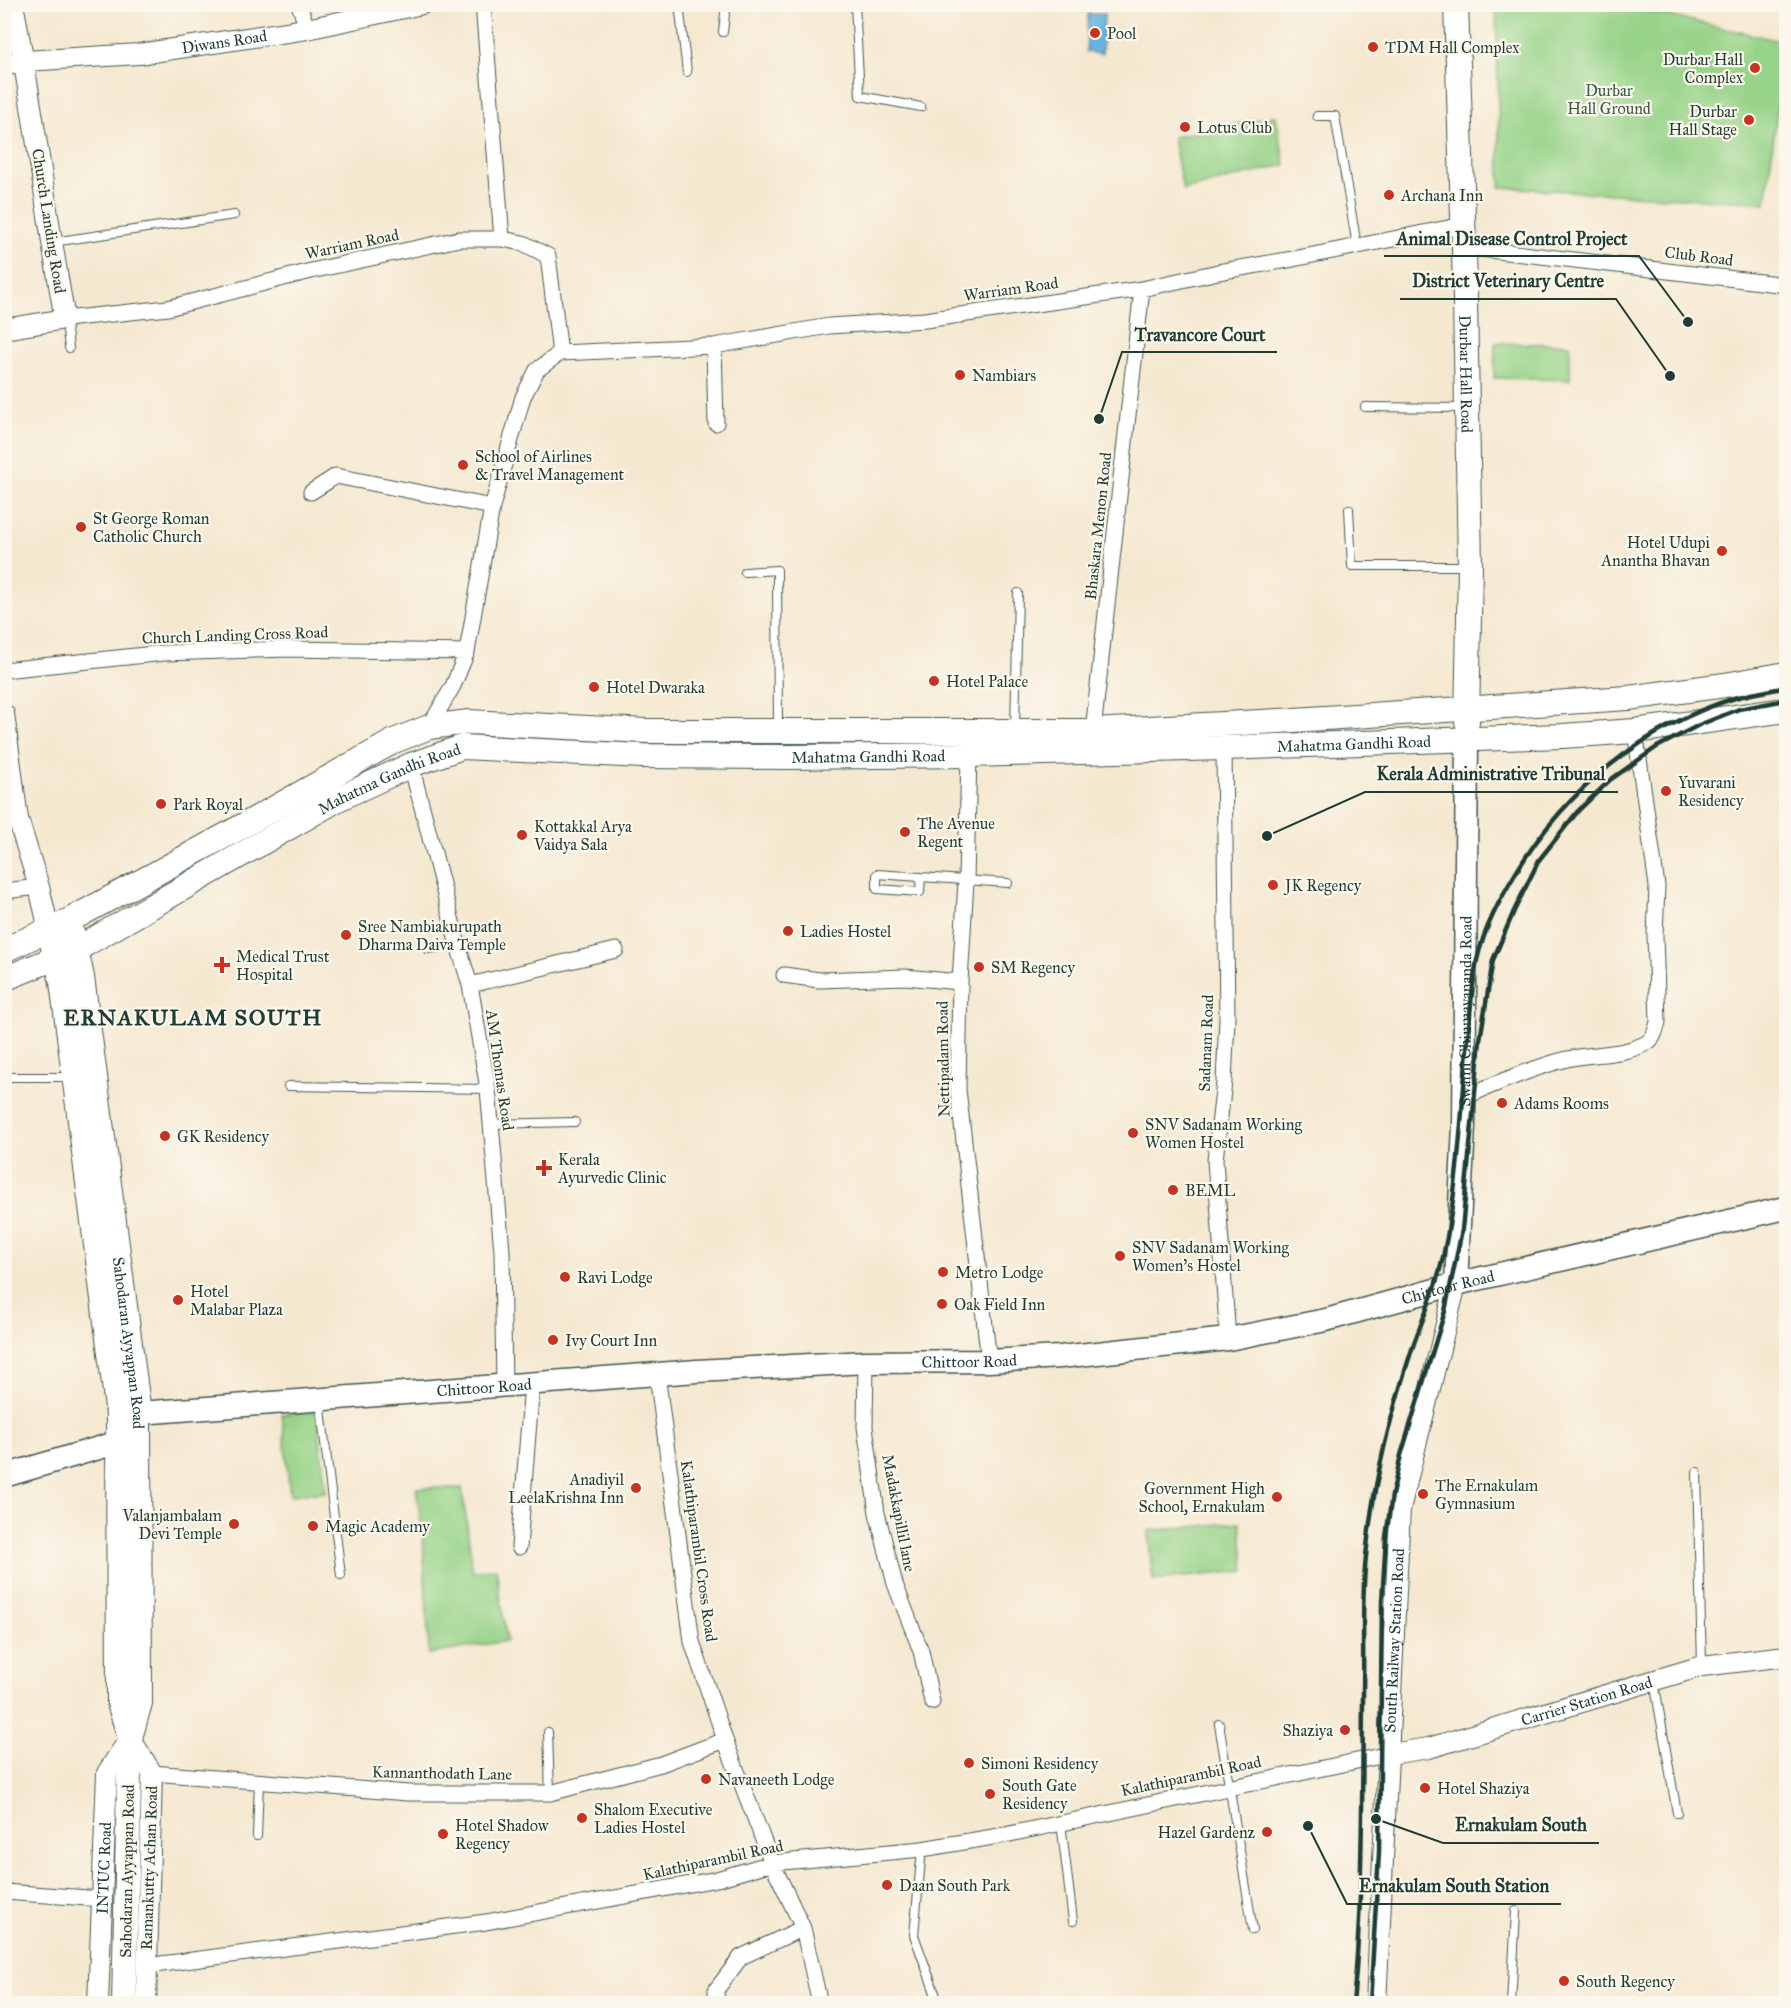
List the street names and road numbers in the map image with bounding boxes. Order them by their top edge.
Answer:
street label: Diwans Road [180,26,268,57]
street label: Church Landing Road [27,147,70,295]
street label: Warriam Road [303,225,401,263]
street label: Club Road [1664,242,1734,270]
street label: Warriam Road [962,273,1060,305]
street label: Durbar Hall Road [1456,315,1477,433]
street label: Bhaskara Menon Road [1081,451,1115,601]
street label: Church Landing Cross Road [141,622,329,649]
street label: Mahatma Gandhi Road [1277,731,1431,756]
street label: Mahatma Gandhi Road [314,739,463,818]
street label: Mahatma Gandhi Road [791,746,945,766]
street label: Swami Chinmayananda Road [1455,916,1475,1107]
street label: Sadanam Road [1195,994,1217,1092]
street label: Nettipadam Road [932,1001,954,1117]
street label: AM Thomas Road [482,1007,518,1132]
street label: Sahodaran Ayyappan Road [109,1256,149,1429]
street label: Chittoor Road [1399,1266,1496,1308]
street label: Chittoor Road [921,1350,1017,1371]
street label: Chittoor Road [436,1374,532,1400]
street label: Madakkapillil lane [878,1453,920,1574]
street label: Kalathiparambil Cross Road [677,1459,721,1643]
street label: South Railway Station Road [1380,1548,1408,1733]
street label: Carrier Station Road [1519,1672,1655,1729]
street label: Kalathiparambil Road [1119,1752,1263,1800]
street label: Kannanthodath Lane [372,1762,513,1784]
street label: Sahodaran Ayyappan Road [116,1784,138,1958]
street label: Ramankutty Achan Road [137,1786,161,1950]
street label: INTUC Road [92,1822,115,1915]
street label: Kalathiparambil Road [641,1836,785,1884]

